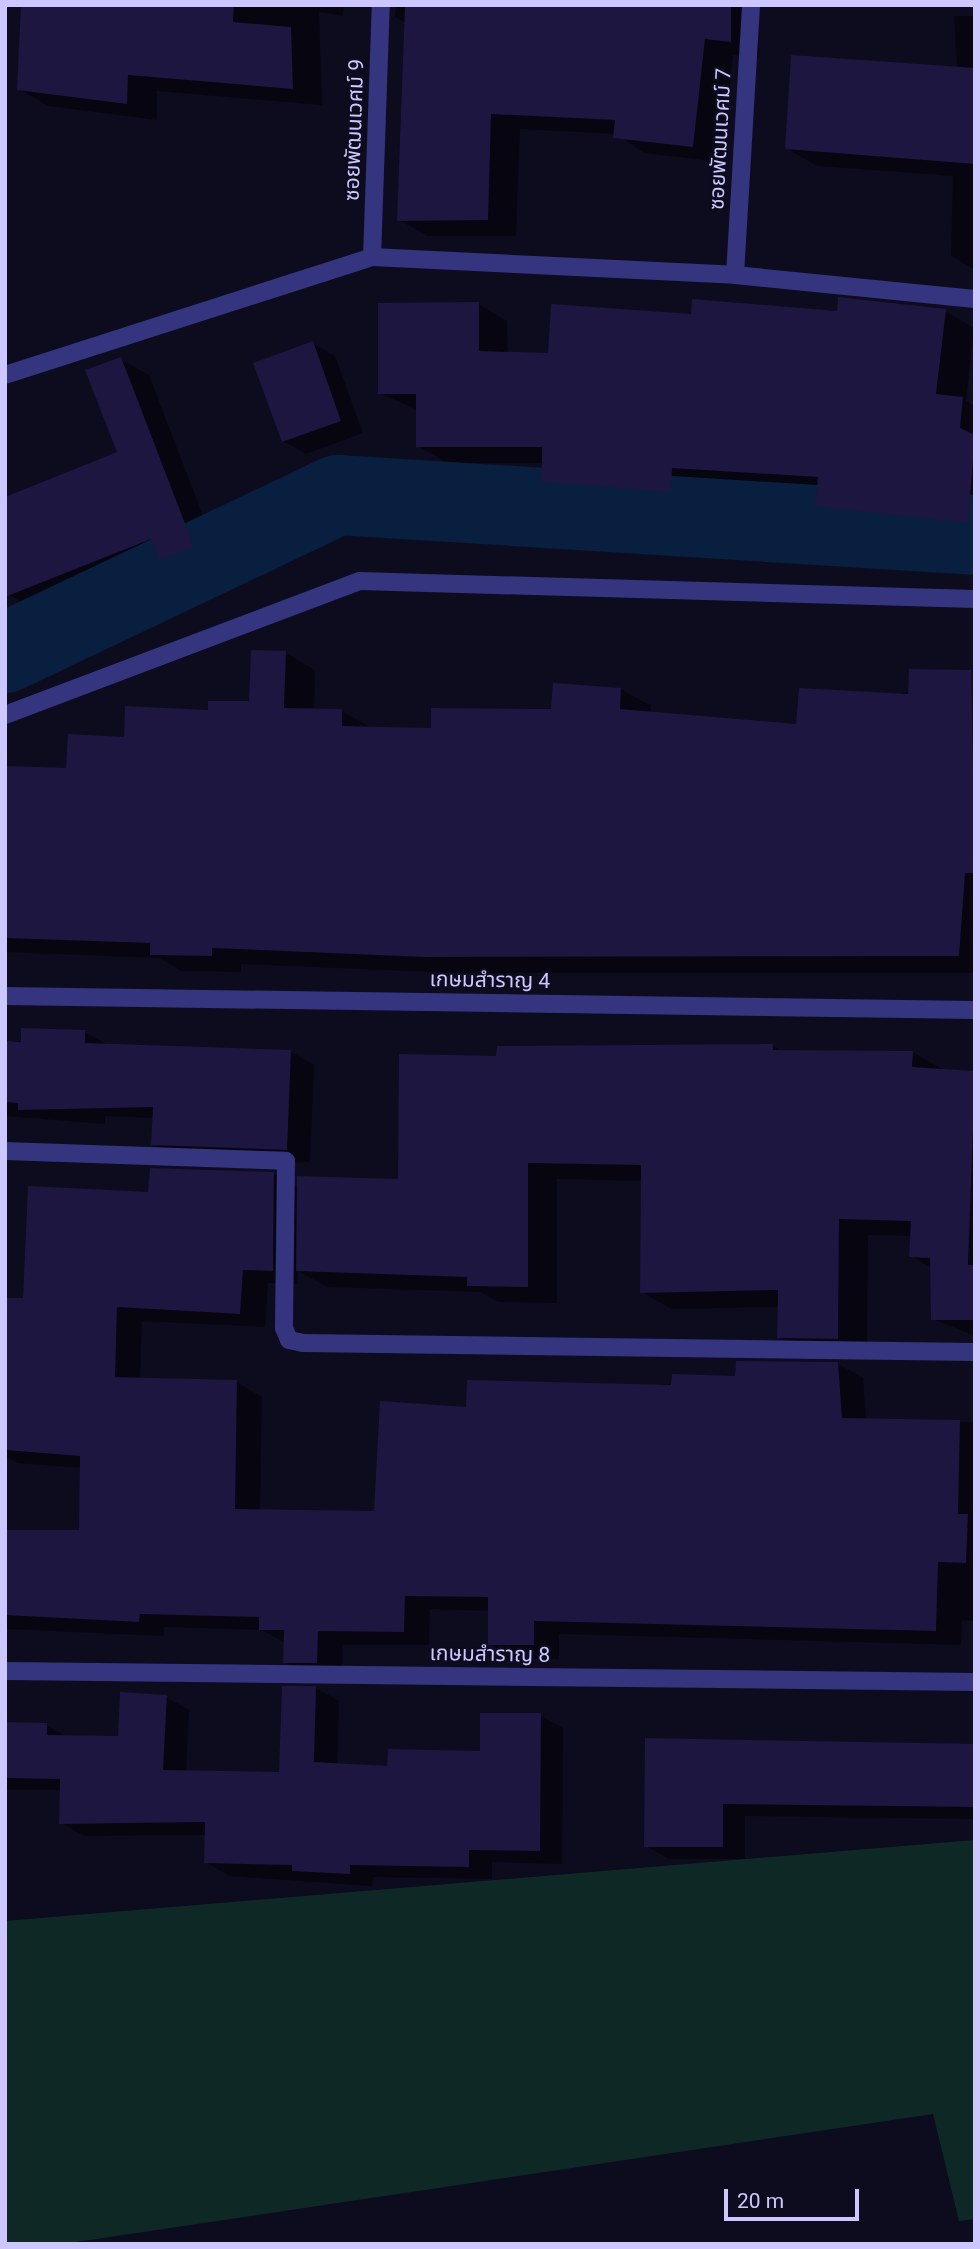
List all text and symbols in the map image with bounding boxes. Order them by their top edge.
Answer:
street label: ซอยพัฒนเวศม์ 9 [339,59,369,201]
street label: ซอยพัฒนเวศม์ 7 [704,67,736,211]
street label: เกษมสำราญ 4 [430,966,550,994]
street label: เกษมสำราญ 8 [430,1640,550,1668]
scale bar [728,2176,863,2220]
text: 20 m [737,2189,784,2213]

